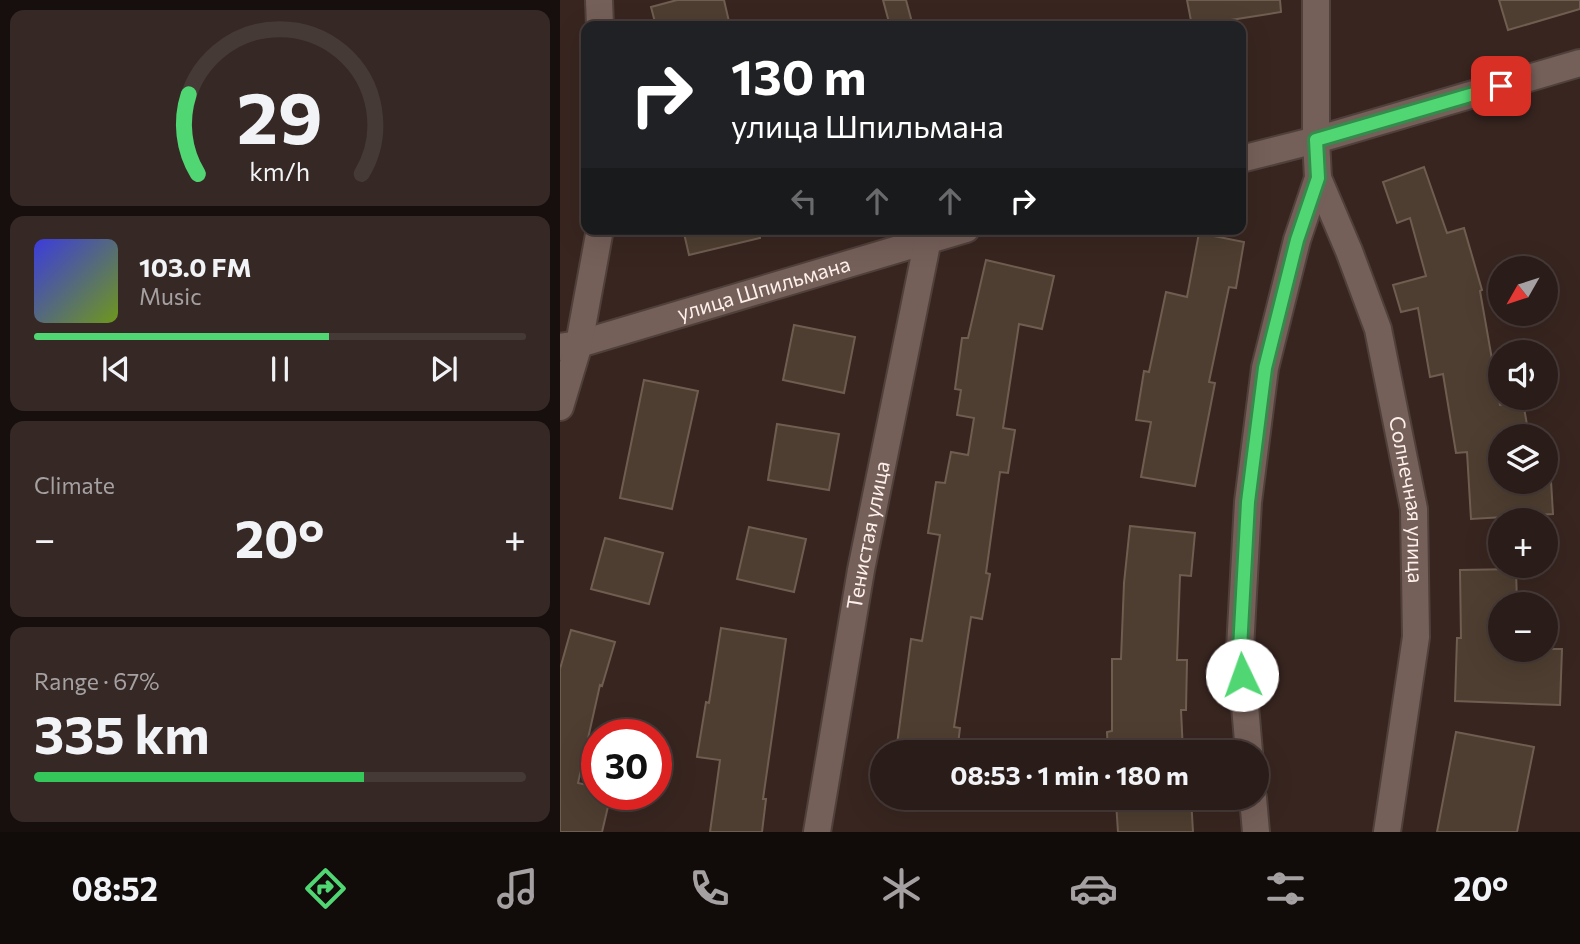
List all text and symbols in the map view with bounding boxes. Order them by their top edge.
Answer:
text: 130 m [731,45,866,105]
icon: right [616,49,707,140]
pin [1471,56,1531,116]
icon: arrive [1482,67,1520,105]
text: 29 [237,70,323,159]
text: улица Шпильмана [731,105,1004,145]
text: km/h [250,156,310,186]
icon: left [785,182,823,220]
icon: ahead [858,182,896,220]
icon: ahead [931,182,969,220]
icon: right [1004,182,1042,220]
street label: улица Шпильмана [674,250,853,325]
text: 103.0 FM [139,251,251,282]
north arrow [1488,256,1558,326]
map controls [1488,256,1558,662]
text: Music [139,282,202,310]
button: sound [1488,340,1558,410]
icon: previous [97,350,135,388]
icon: pause [261,350,299,388]
icon: next [425,350,463,388]
street label: Солнечная улица [1385,414,1429,583]
button: layers [1488,424,1558,494]
street label: Тенистая улица [841,459,894,611]
text: Climate [34,471,115,499]
text: 20° [235,505,325,569]
button: + [1488,508,1558,578]
text: − [34,514,56,561]
text: + [504,514,526,561]
button: − [1488,592,1558,662]
position arrow [1205,638,1279,712]
text: Range · 67% [34,667,159,695]
text: 335 km [34,701,210,765]
speed limit sign: 30 [581,719,672,810]
text: 08:53 · 1 min · 180 m [950,759,1189,790]
icon: directions [301,864,350,913]
icon: music [493,864,542,913]
icon: phone [685,864,734,913]
icon: climate [877,864,926,913]
icon: car [1069,864,1118,913]
icon: filters [1261,864,1310,913]
text: 08:52 [72,868,158,908]
text: 20° [1453,868,1508,908]

